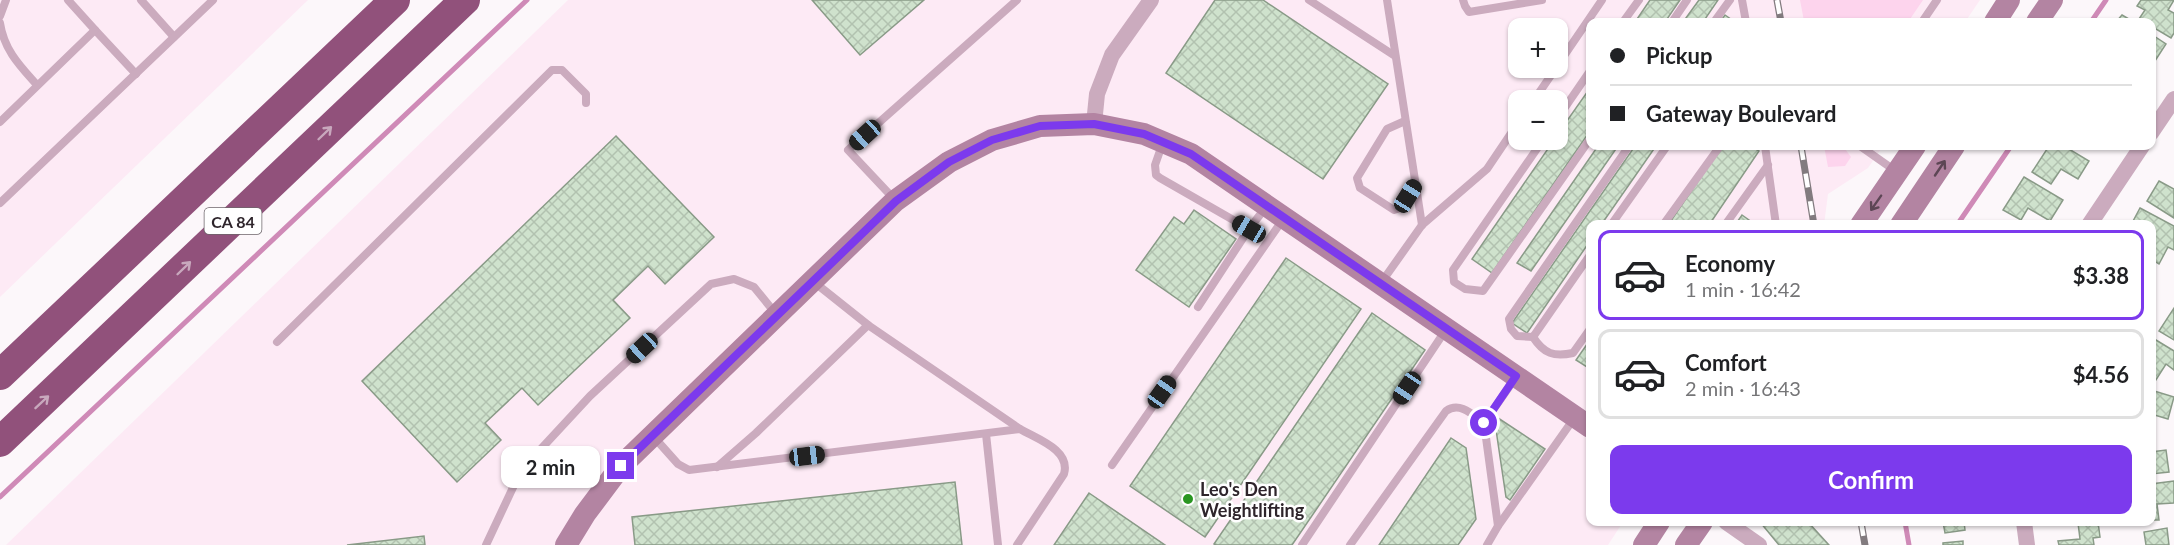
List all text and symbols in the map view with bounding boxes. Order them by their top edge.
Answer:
map controls [1508,18,1568,150]
button: + [1508,18,1568,78]
text: Pickup [1646,42,1712,69]
button: − [1508,90,1568,150]
text: Gateway Boulevard [1646,100,1837,127]
car [846,116,884,154]
one-way arrow [318,126,333,140]
one-way arrow [1934,160,1946,177]
car [1391,176,1425,216]
one-way arrow [1870,194,1882,210]
road number: CA 84 [204,208,262,234]
car [1229,212,1269,246]
icon: car [1613,248,1667,302]
text: Economy [1685,250,1775,277]
one-way arrow [176,261,191,275]
text: $3.38 [2073,262,2129,289]
text: 1 min · 16:42 [1685,277,1801,301]
car [623,329,661,367]
icon: car [1613,347,1667,401]
text: Comfort [1685,349,1767,376]
text: $4.56 [2073,361,2129,388]
car [1389,368,1425,408]
car [1144,372,1180,412]
text: 2 min · 16:43 [1685,376,1801,400]
one-way arrow [35,395,50,409]
route start [1470,409,1497,436]
callout: 2 min [501,445,600,487]
car [788,445,826,467]
button: Confirm [1610,445,2132,514]
route end [607,452,634,479]
text: 2 min [526,455,575,479]
place label: Leo's Den Weightlifting [1200,478,1305,521]
marker: Leo's Den Weightlifting [1181,492,1195,506]

